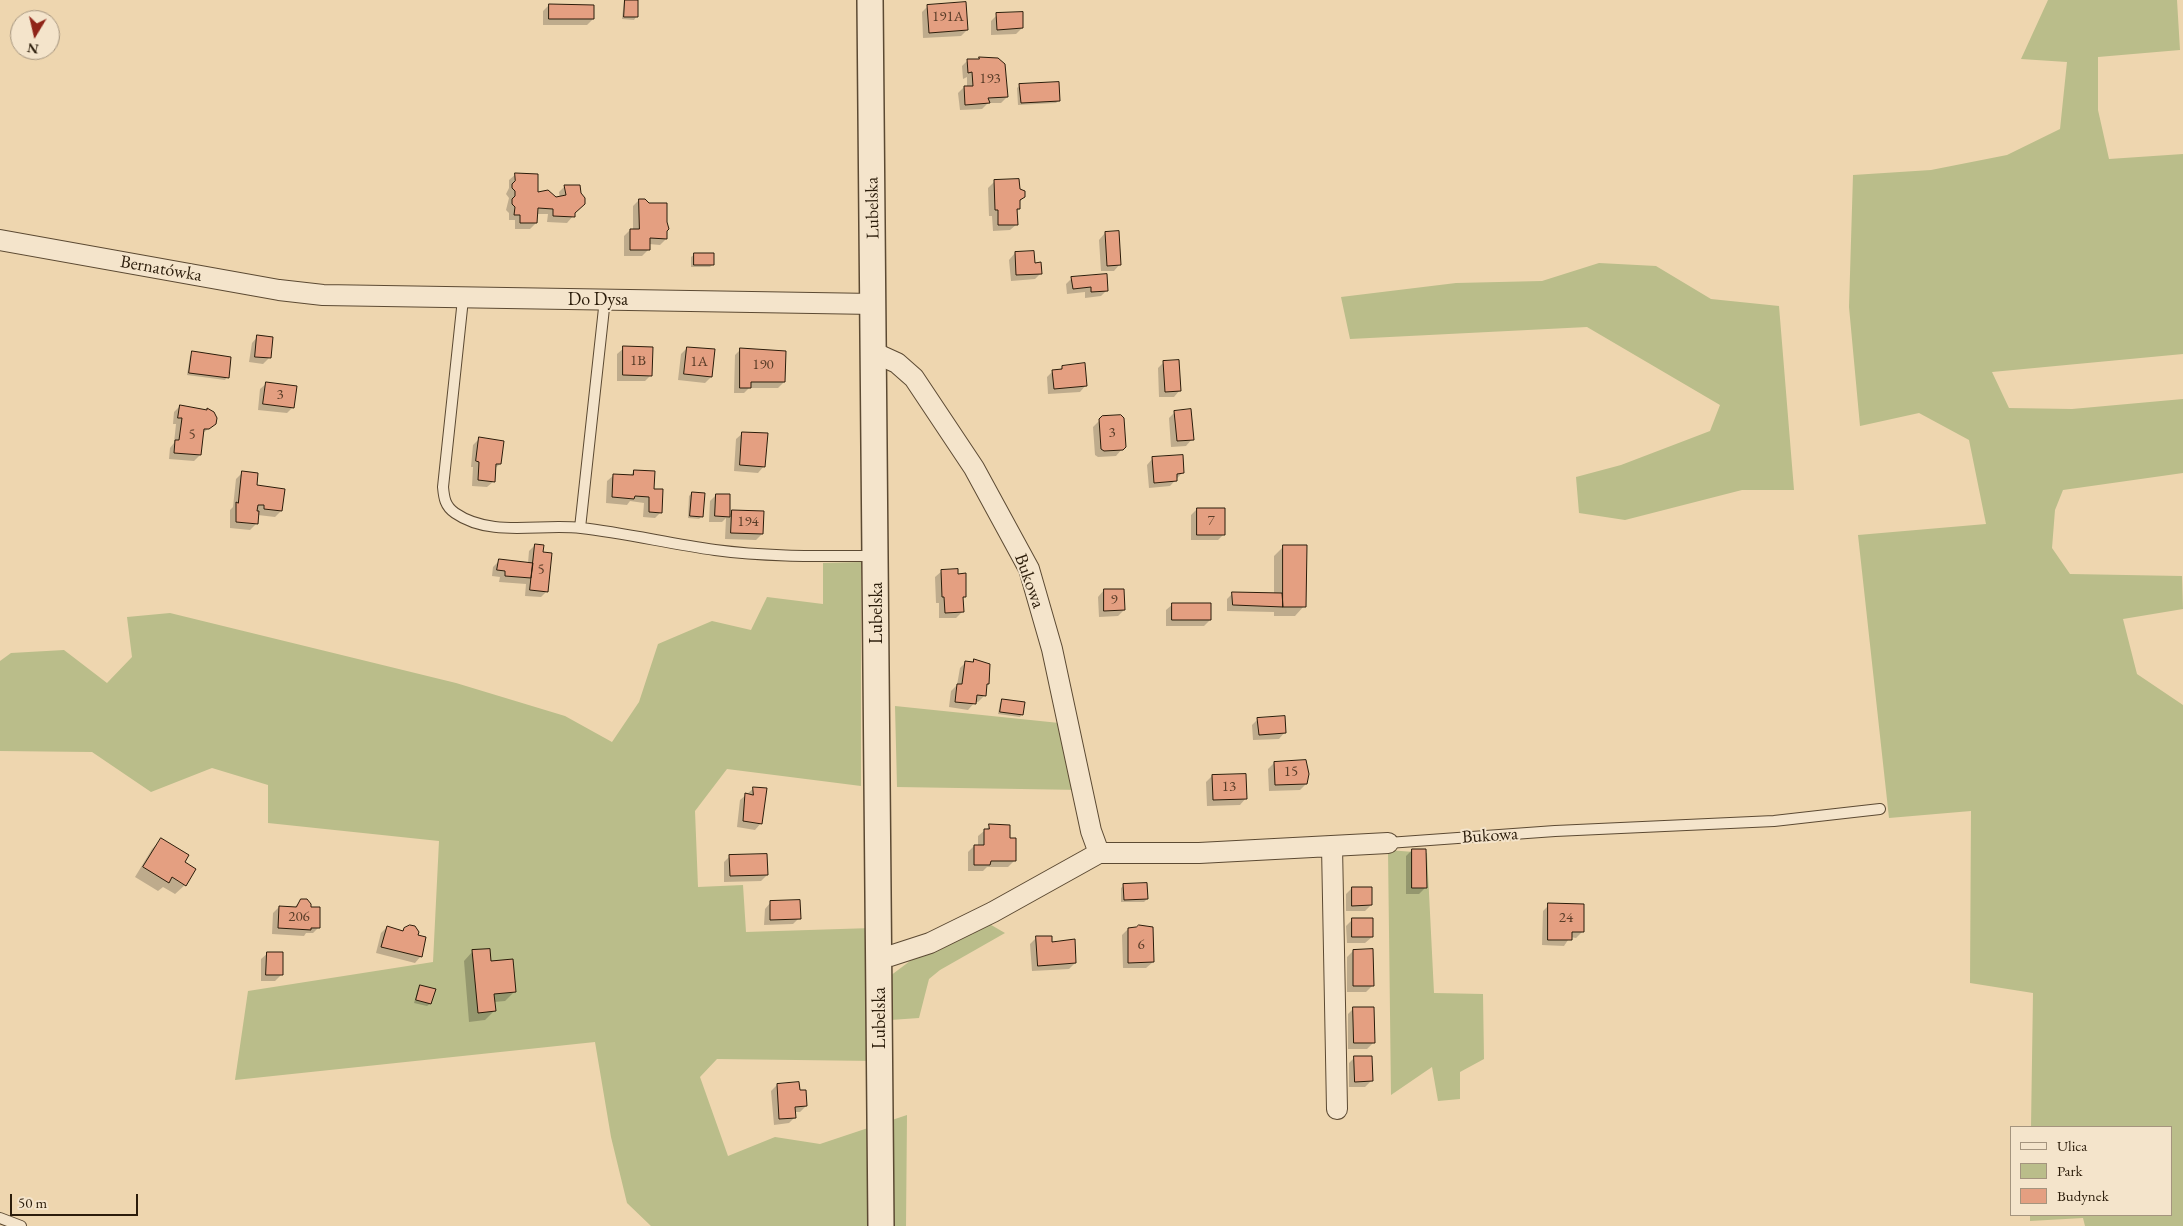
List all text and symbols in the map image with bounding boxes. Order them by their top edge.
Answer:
house number: 191A [932,8,964,26]
north arrow [10,10,60,60]
text: N [26,39,40,59]
house number: 193 [979,70,1001,88]
street label: Lubelska [862,177,884,239]
street label: Bernatówka [118,251,204,287]
street label: Do Dysa [568,289,628,311]
house number: 1B [630,352,646,370]
house number: 1A [690,353,708,371]
house number: 190 [752,356,774,374]
house number: 3 [276,386,284,404]
house number: 3 [1108,424,1116,442]
house number: 5 [188,426,196,444]
house number: 7 [1207,512,1215,530]
house number: 194 [737,513,759,531]
street label: Bukowa [1009,551,1049,611]
house number: 5 [537,561,545,579]
street label: Lubelska [866,582,888,644]
house number: 9 [1110,591,1118,609]
house number: 15 [1284,763,1298,781]
house number: 13 [1222,778,1236,796]
street label: Bukowa [1461,823,1519,849]
house number: 206 [288,908,310,926]
house number: 24 [1559,909,1573,927]
house number: 6 [1137,936,1145,954]
street label: Lubelska [869,987,891,1049]
legend [2010,1126,2173,1216]
text: Ulica [2057,1136,2087,1155]
text: Park [2057,1161,2083,1180]
scale bar [12,1184,140,1216]
text: Budynek [2057,1186,2109,1205]
text: 50 m [18,1193,47,1212]

